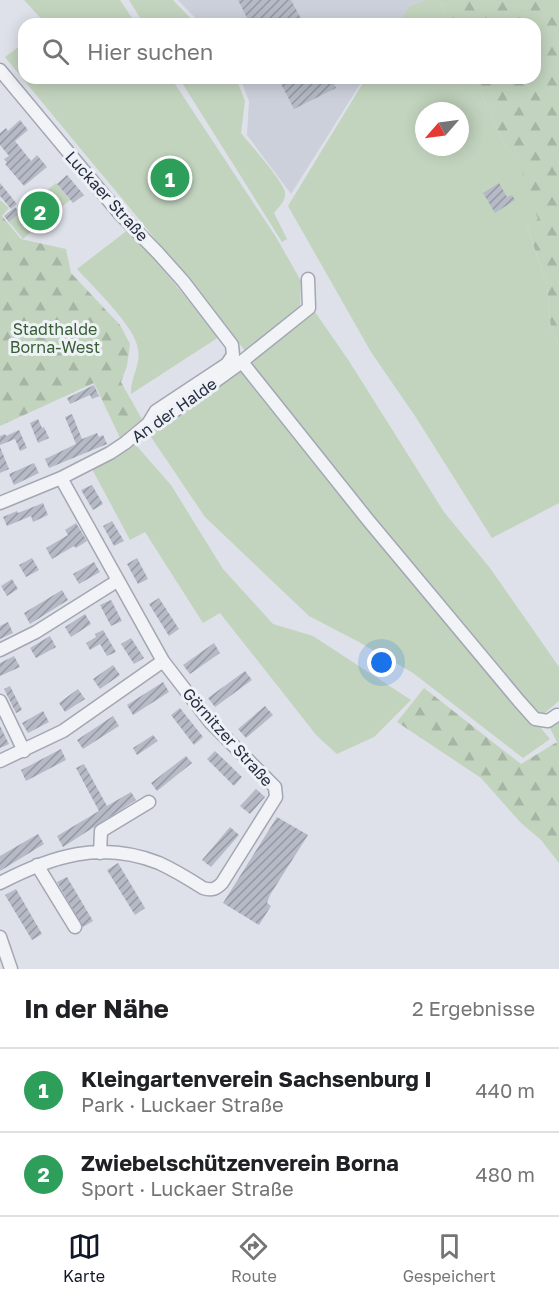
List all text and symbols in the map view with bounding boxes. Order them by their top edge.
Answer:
search box [18,18,541,84]
icon: search [39,35,72,68]
text: Hier suchen [87,38,213,65]
north arrow [415,102,469,156]
street label: Luckaer Straße [61,147,153,245]
pin: 1 [150,156,190,201]
pin: 2 [20,188,60,234]
park label: Stadthalde Borna-West [10,319,100,357]
street label: An der Halde [128,373,220,447]
your location [367,648,396,677]
street label: Görnitzer Straße [179,684,277,790]
text: In der Nähe [24,993,169,1024]
text: 2 Ergebnisse [412,996,535,1020]
text: Kleingartenverein Sachsenburg I [81,1065,432,1092]
text: 1 [38,1078,49,1102]
text: 440 m [476,1078,535,1102]
text: Park · Luckaer Straße [81,1092,284,1116]
text: Zwiebelschützenverein Borna [81,1149,399,1176]
text: 2 [37,1162,50,1186]
text: 480 m [476,1162,535,1186]
text: Sport · Luckaer Straße [81,1176,294,1200]
tab: Karte [63,1230,105,1286]
tab: Route [231,1230,277,1286]
tab: Gespeichert [403,1230,496,1286]

